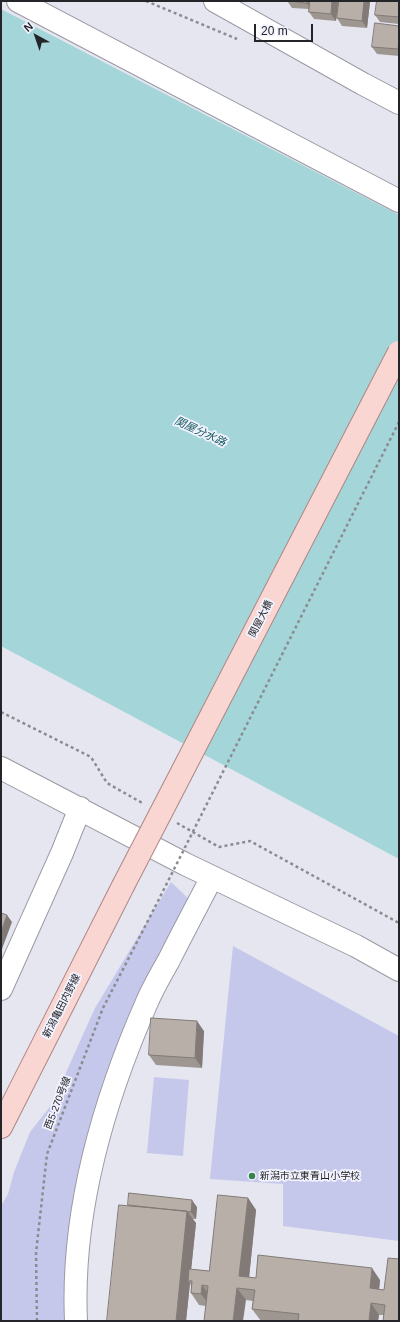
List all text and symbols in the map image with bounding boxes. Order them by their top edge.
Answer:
north arrow [16,16,56,56]
scale bar [256,16,315,42]
text: N [21,20,35,34]
text: 20 m [261,24,288,38]
water label: 関屋分水路 [172,414,228,450]
street label: 関屋大橋 [247,598,275,640]
street label: 新潟亀田内野線 [41,972,83,1040]
street label: 西5-270号線 [42,1075,74,1131]
place label: 新潟市立東青山小学校 [260,1170,360,1182]
marker: 新潟市立東青山小学校 [247,1171,257,1181]

